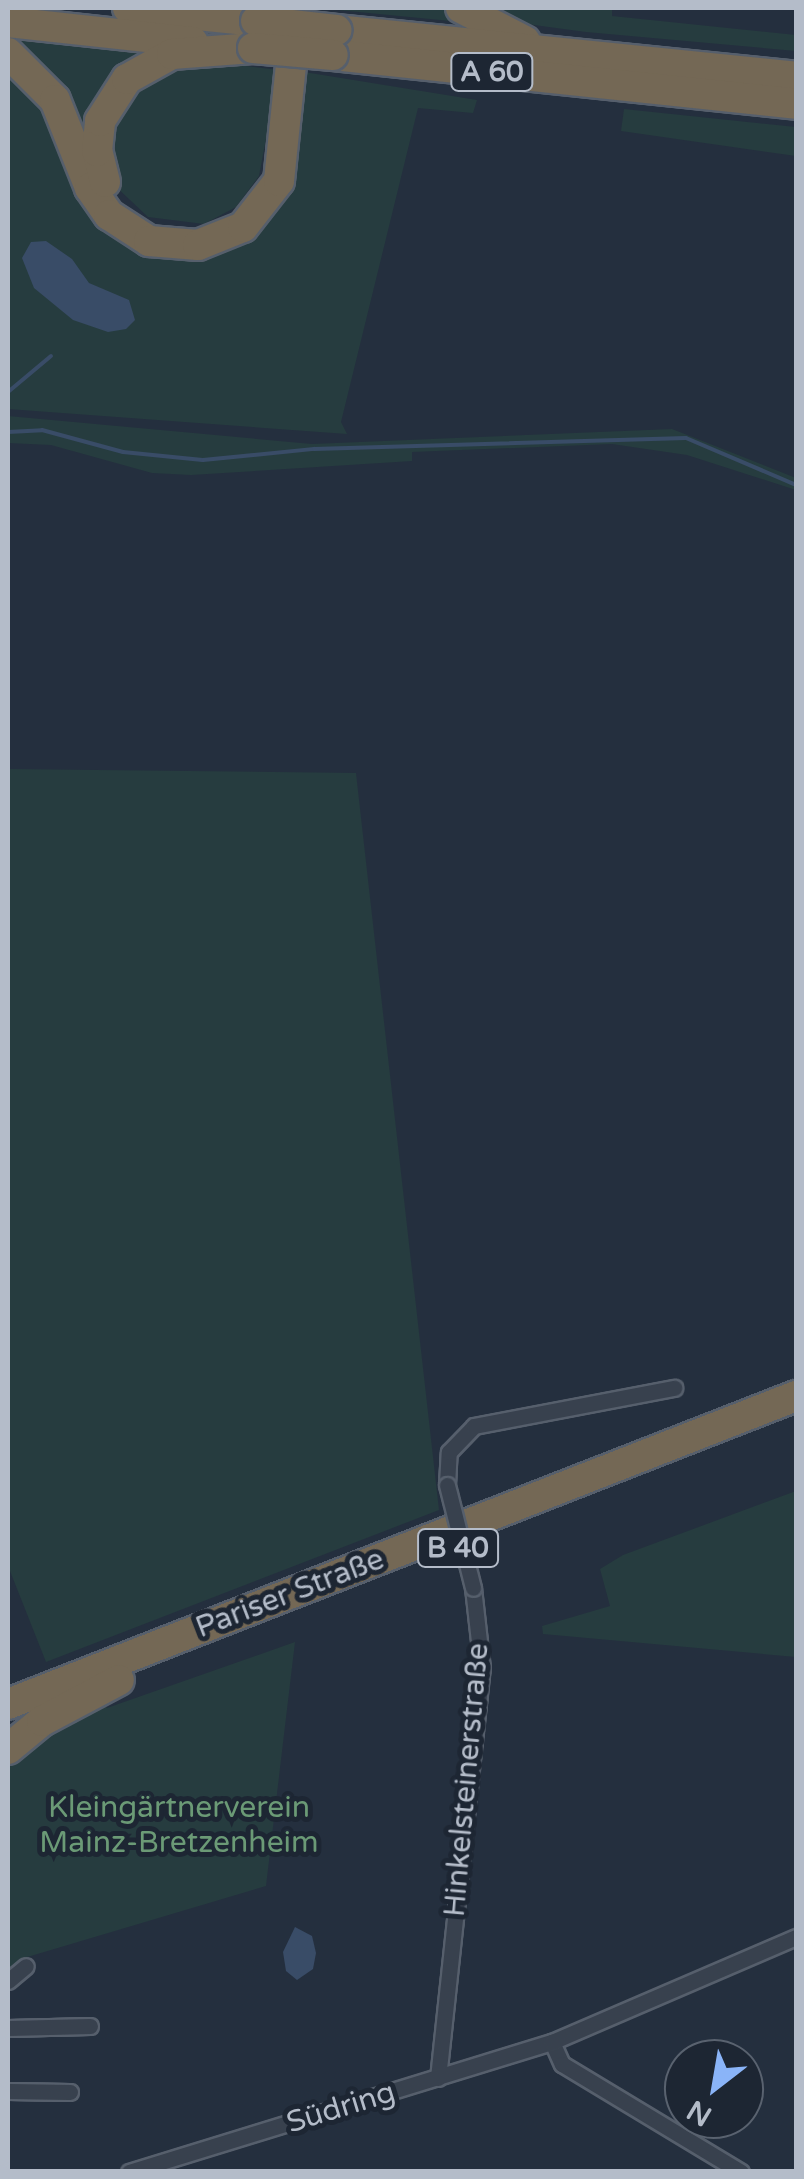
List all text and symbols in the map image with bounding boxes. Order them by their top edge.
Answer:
road number: A 60 [450,49,534,95]
road number: B 40 [416,1525,500,1571]
street label: Pariser Straße [191,1542,389,1646]
street label: Hinkelsteinerstraße [437,1642,497,1918]
park label: Kleingärtnerverein Mainz-Bretzenheim [39,1790,319,1860]
north arrow [664,2039,764,2139]
street label: Südring [282,2074,400,2142]
text: N [681,2093,718,2133]

